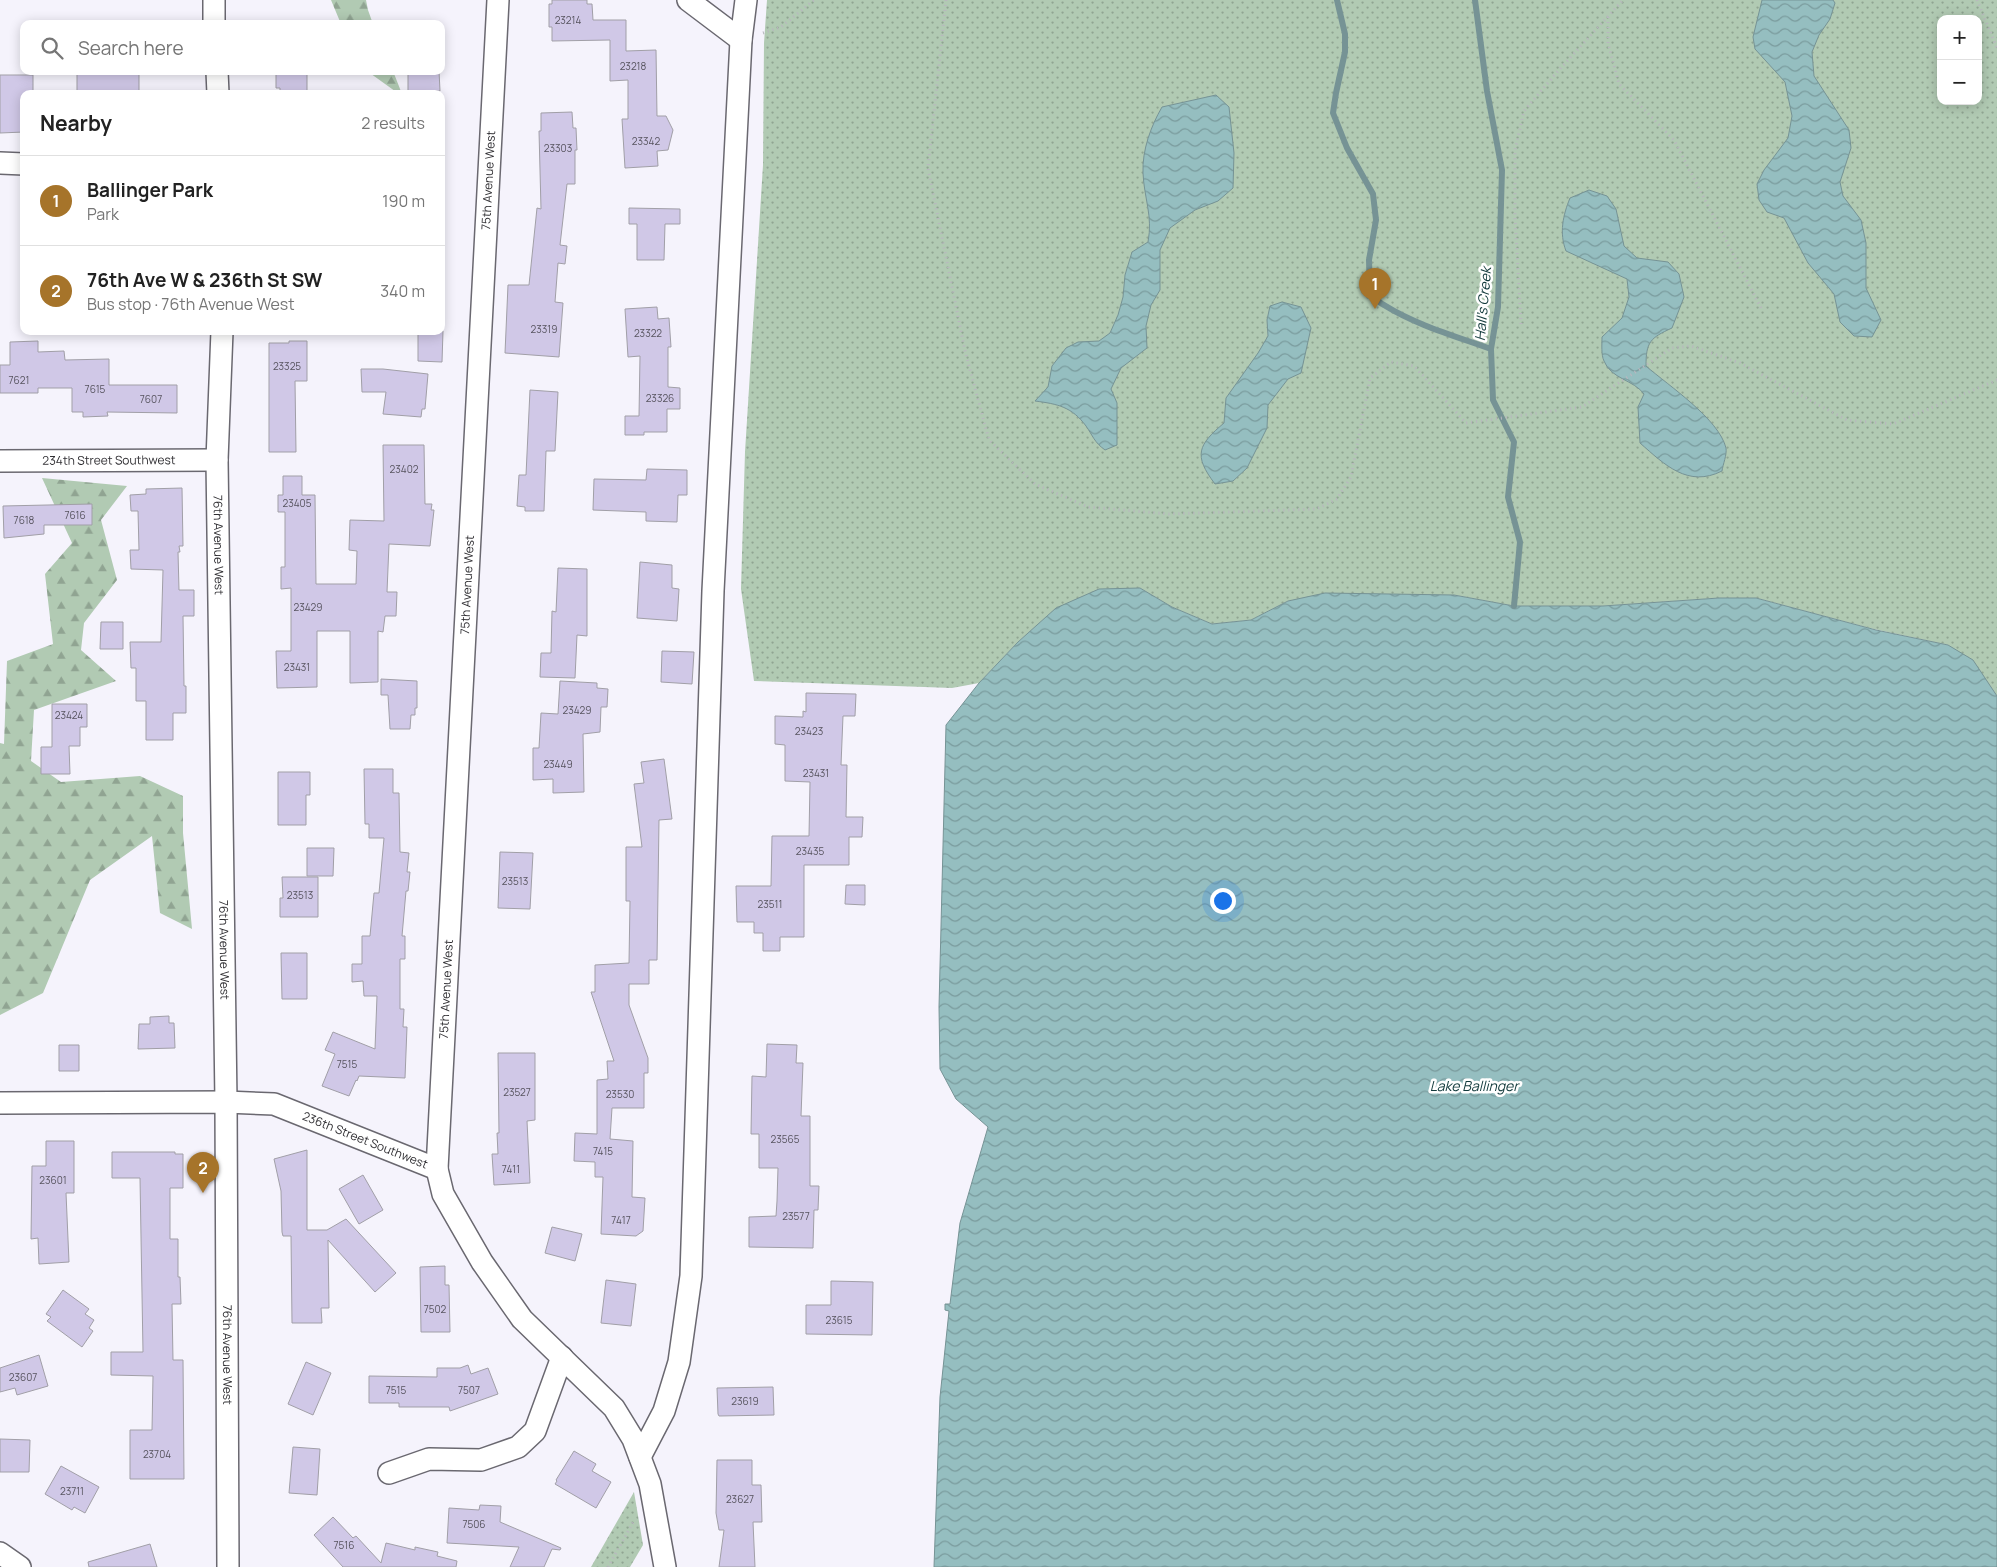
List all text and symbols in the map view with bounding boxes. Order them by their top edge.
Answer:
house number: 23214 [555,13,581,27]
map controls [1937,15,1982,105]
button: + [1937,15,1982,60]
search box [20,20,445,75]
icon: search [38,34,66,62]
text: Search here [78,35,184,61]
house number: 23218 [620,59,647,73]
button: − [1937,60,1982,105]
text: Nearby [40,109,112,137]
text: 2 results [361,112,425,134]
street label: 75th Avenue West [477,130,499,230]
house number: 23342 [632,134,660,148]
house number: 23303 [544,141,572,155]
text: Ballinger Park [87,177,213,203]
text: 1 [52,190,60,212]
text: 190 m [382,190,425,212]
text: Park [87,203,119,225]
water label: Hall's Creek [1470,264,1495,342]
text: 76th Ave W & 236th St SW [87,267,322,293]
pin: 1 [1359,268,1391,309]
text: 2 [51,280,61,302]
text: 340 m [380,280,425,302]
text: Bus stop · 76th Avenue West [87,293,295,315]
house number: 23319 [531,322,557,336]
house number: 23322 [634,326,662,340]
house number: 23325 [273,359,301,373]
house number: 7621 [9,373,29,387]
house number: 7615 [85,382,106,396]
house number: 23326 [646,391,674,405]
house number: 7607 [140,392,162,406]
street label: 234th Street Southwest [42,451,176,469]
house number: 23402 [390,462,419,476]
street label: 76th Avenue West [209,495,228,595]
house number: 23405 [282,496,312,510]
house number: 7616 [64,508,86,522]
house number: 7618 [14,513,35,527]
street label: 75th Avenue West [456,534,478,635]
house number: 23429 [293,600,323,614]
house number: 23431 [284,660,310,674]
house number: 23429 [562,703,592,717]
house number: 23424 [55,708,83,722]
house number: 23423 [795,724,823,738]
house number: 23449 [543,757,573,771]
house number: 23431 [803,766,829,780]
house number: 23435 [796,844,824,858]
house number: 23513 [502,874,528,888]
house number: 23513 [287,888,313,902]
your location [1210,888,1236,914]
house number: 23511 [758,897,782,911]
street label: 76th Avenue West [215,900,234,1000]
street label: 75th Avenue West [435,939,457,1039]
house number: 7515 [337,1057,357,1071]
water label: Lake Ballinger [1430,1076,1520,1095]
house number: 23527 [503,1085,531,1099]
house number: 23530 [606,1087,634,1101]
street label: 236th Street Southwest [300,1107,431,1173]
house number: 23565 [771,1132,800,1146]
house number: 7415 [593,1144,613,1158]
pin: 2 [187,1152,219,1193]
house number: 7411 [502,1162,520,1176]
house number: 23601 [39,1173,67,1187]
house number: 23577 [782,1209,810,1223]
house number: 7417 [611,1213,631,1227]
house number: 7502 [424,1302,447,1316]
street label: 76th Avenue West [219,1305,236,1405]
house number: 23615 [826,1313,853,1327]
house number: 23607 [9,1370,37,1384]
house number: 7515 [386,1383,406,1397]
house number: 7507 [458,1383,480,1397]
house number: 23619 [731,1394,759,1408]
house number: 23704 [143,1447,171,1461]
house number: 23711 [60,1484,84,1498]
house number: 23627 [726,1492,754,1506]
house number: 7506 [462,1517,486,1531]
house number: 7516 [334,1538,354,1552]

